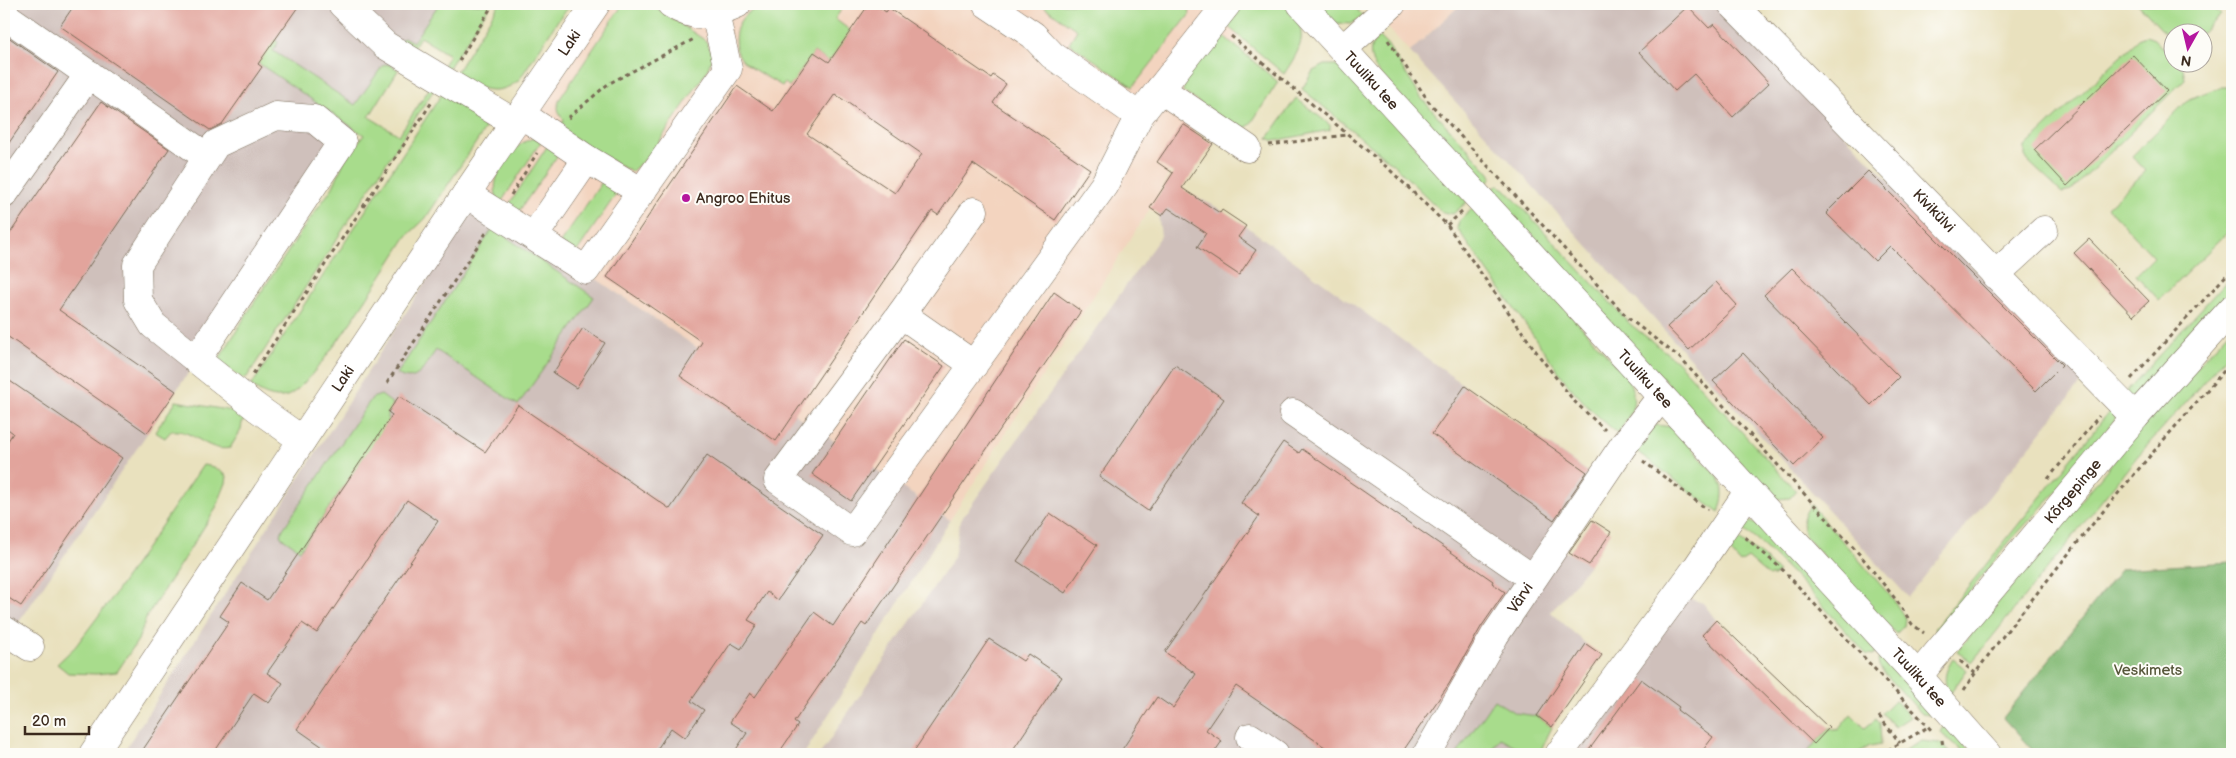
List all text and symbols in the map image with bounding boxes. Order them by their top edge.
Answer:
north arrow [2164,22,2214,72]
street label: Laki [554,26,585,60]
street label: Tuuliku tee [1340,47,1403,114]
text: N [2180,51,2193,70]
street label: Kivikülvi [1909,185,1959,236]
place label: Angroo Ehitus [696,189,791,208]
marker: Angroo Ehitus [680,192,692,204]
street label: Tuuliku tee [1614,346,1677,412]
street label: Laki [327,362,359,395]
street label: Kõrgepinge [2040,455,2106,528]
street label: Värvi [1503,579,1537,617]
street label: Tuuliku tee [1887,644,1951,711]
park label: Veskimets [2114,661,2183,680]
scale bar [25,703,89,735]
text: 20 m [32,712,66,731]

